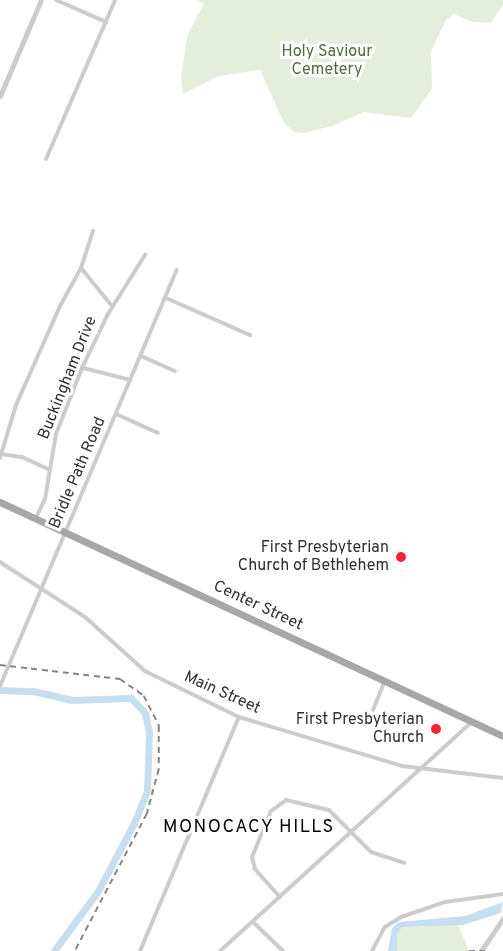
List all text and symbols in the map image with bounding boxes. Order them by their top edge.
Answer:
park label: Holy Saviour Cemetery [281,42,373,80]
street label: Buckingham Drive [35,314,101,442]
street label: Bridle Path Road [46,414,110,532]
place label: First Presbyterian Church of Bethlehem [238,538,389,576]
marker: First Presbyterian Church of Bethlehem [394,550,408,564]
street label: Center Street [210,577,306,635]
street label: Main Street [181,668,263,718]
place label: First Presbyterian Church [296,710,424,748]
marker: First Presbyterian Church [429,722,443,736]
district label: MONOCACY HILLS [163,817,335,839]

